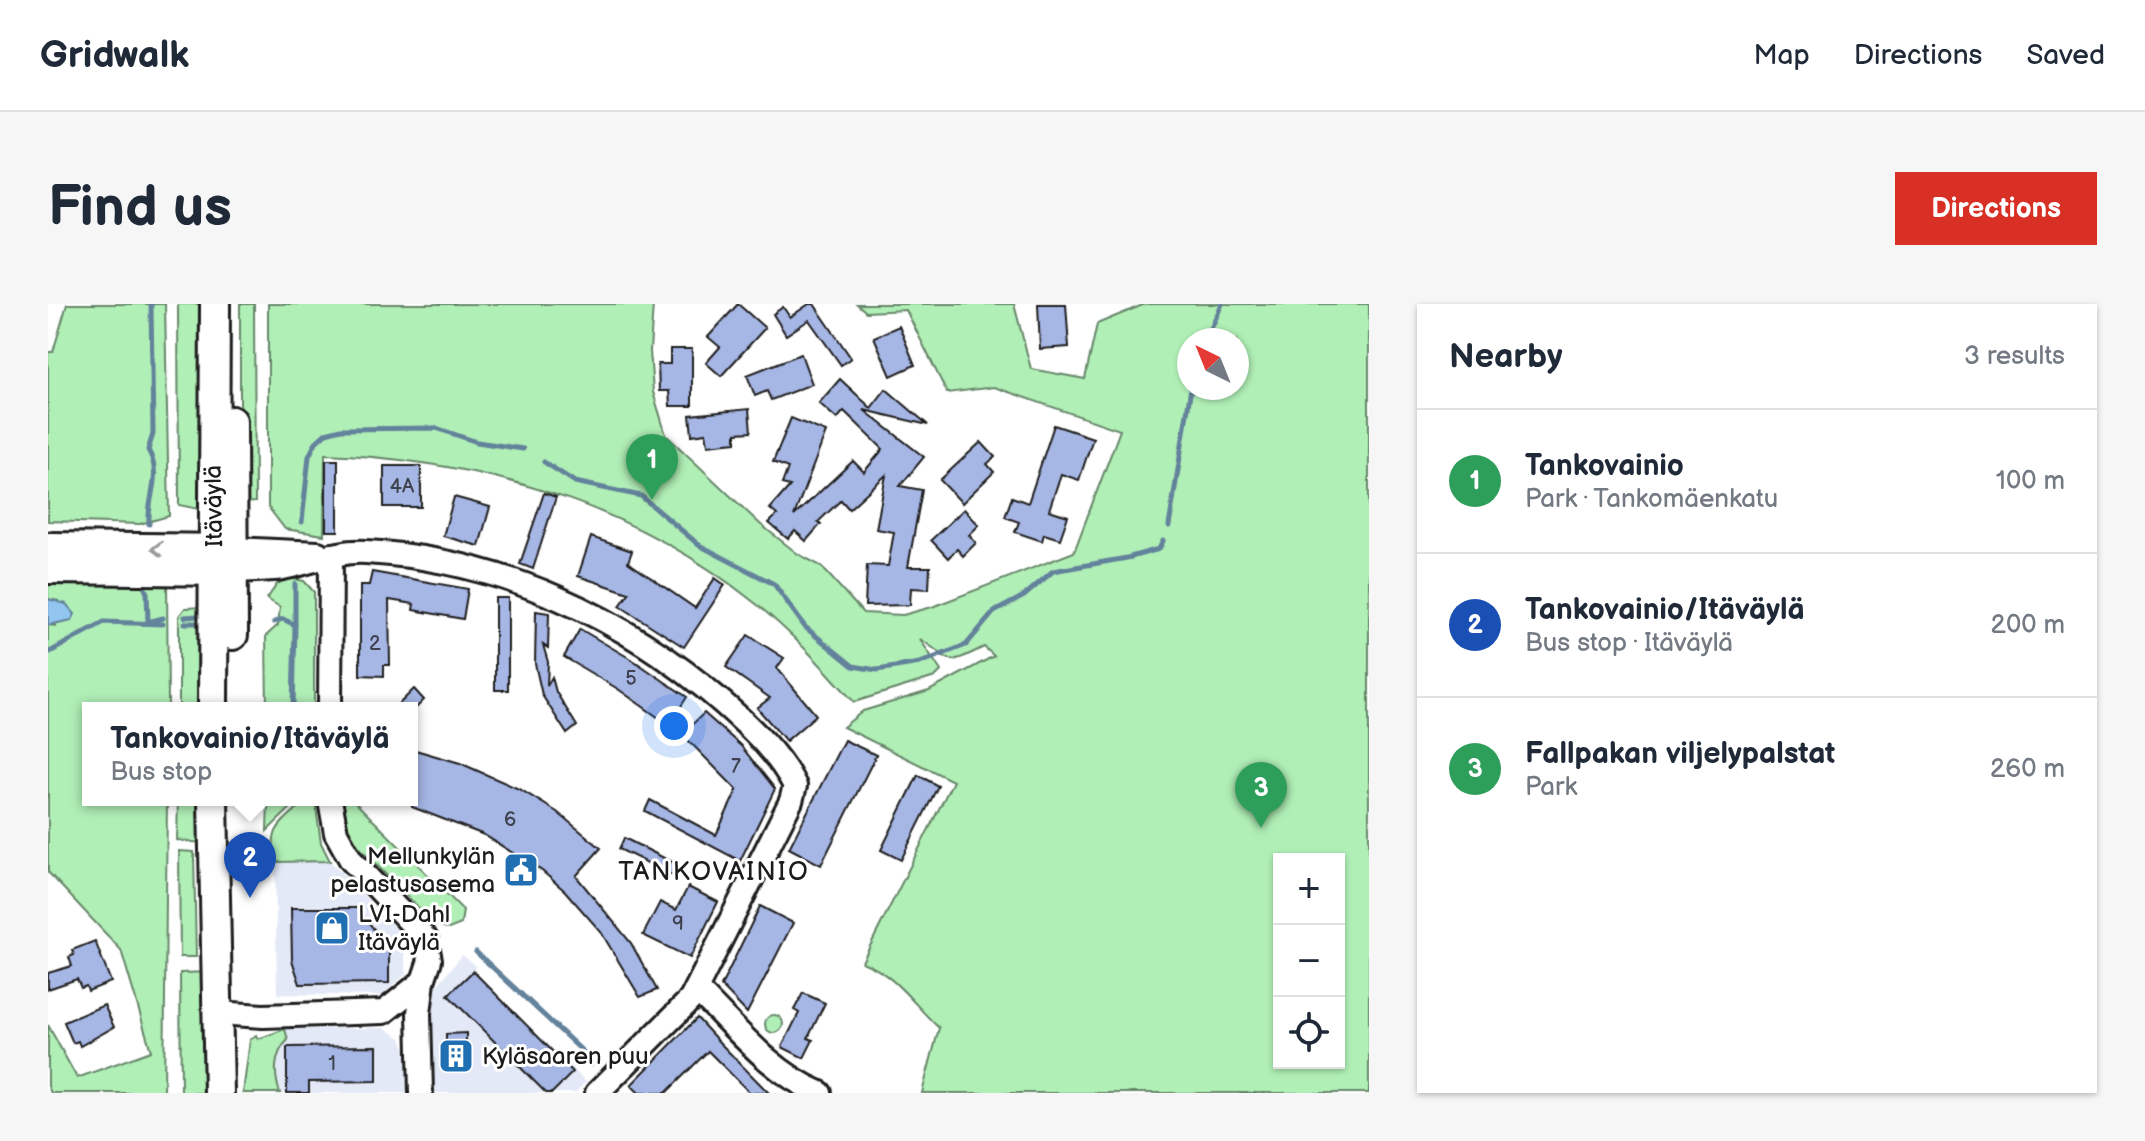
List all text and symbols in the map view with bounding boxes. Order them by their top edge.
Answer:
text: Gridwalk [40,33,189,78]
text: Map [1753,39,1810,72]
text: Directions [1854,39,1982,72]
text: Saved [2026,39,2105,72]
button: Directions [1895,172,2097,245]
text: Find us [48,175,232,242]
north arrow [1177,328,1249,400]
text: Nearby [1449,336,1563,377]
text: 3 results [1964,341,2065,372]
pin: 1 [626,434,678,500]
text: Tankovainio [1525,448,1684,484]
street label: Itäväylä [199,465,229,547]
text: 1 [1470,466,1480,497]
text: 100 m [1996,466,2065,497]
house number: 4A [390,475,415,499]
text: Park · Tankomäenkatu [1525,484,1778,515]
one-way arrow [150,540,163,558]
text: Tankovainio/Itäväylä [1525,592,1805,628]
text: 2 [1467,610,1483,641]
text: 200 m [1991,610,2065,641]
text: Bus stop · Itäväylä [1525,628,1733,659]
house number: 2 [369,632,381,656]
house number: 5 [625,667,637,691]
popup [82,702,418,806]
your location [654,706,694,746]
text: Tankovainio/Itäväylä [110,721,390,757]
text: Fallpakan viljelypalstat [1525,736,1835,772]
text: 3 [1467,754,1483,785]
text: 260 m [1990,754,2065,785]
house number: 7 [731,755,741,779]
text: Bus stop [110,757,212,788]
pin: 3 [1235,762,1287,828]
text: Park [1525,772,1577,803]
house number: 6 [504,808,516,832]
pin: 2 [224,832,276,898]
place label: Mellunkylän pelastusasema [331,842,495,899]
public building icon: Mellunkylän pelastusasema [502,851,540,889]
map controls [1273,853,1345,1069]
button: + [1273,853,1345,925]
district label: TANKOVAINIO [618,857,810,888]
place label: LVI-Dahl Itäväylä [358,900,450,957]
shop icon: LVI-Dahl Itäväylä [313,909,351,947]
house number: 9 [672,912,684,936]
button: − [1273,925,1345,997]
button: locate [1273,997,1345,1069]
building icon: Kyläsaaren puu [437,1037,475,1075]
place label: Kyläsaaren puu [482,1042,649,1071]
house number: 1 [328,1052,336,1076]

